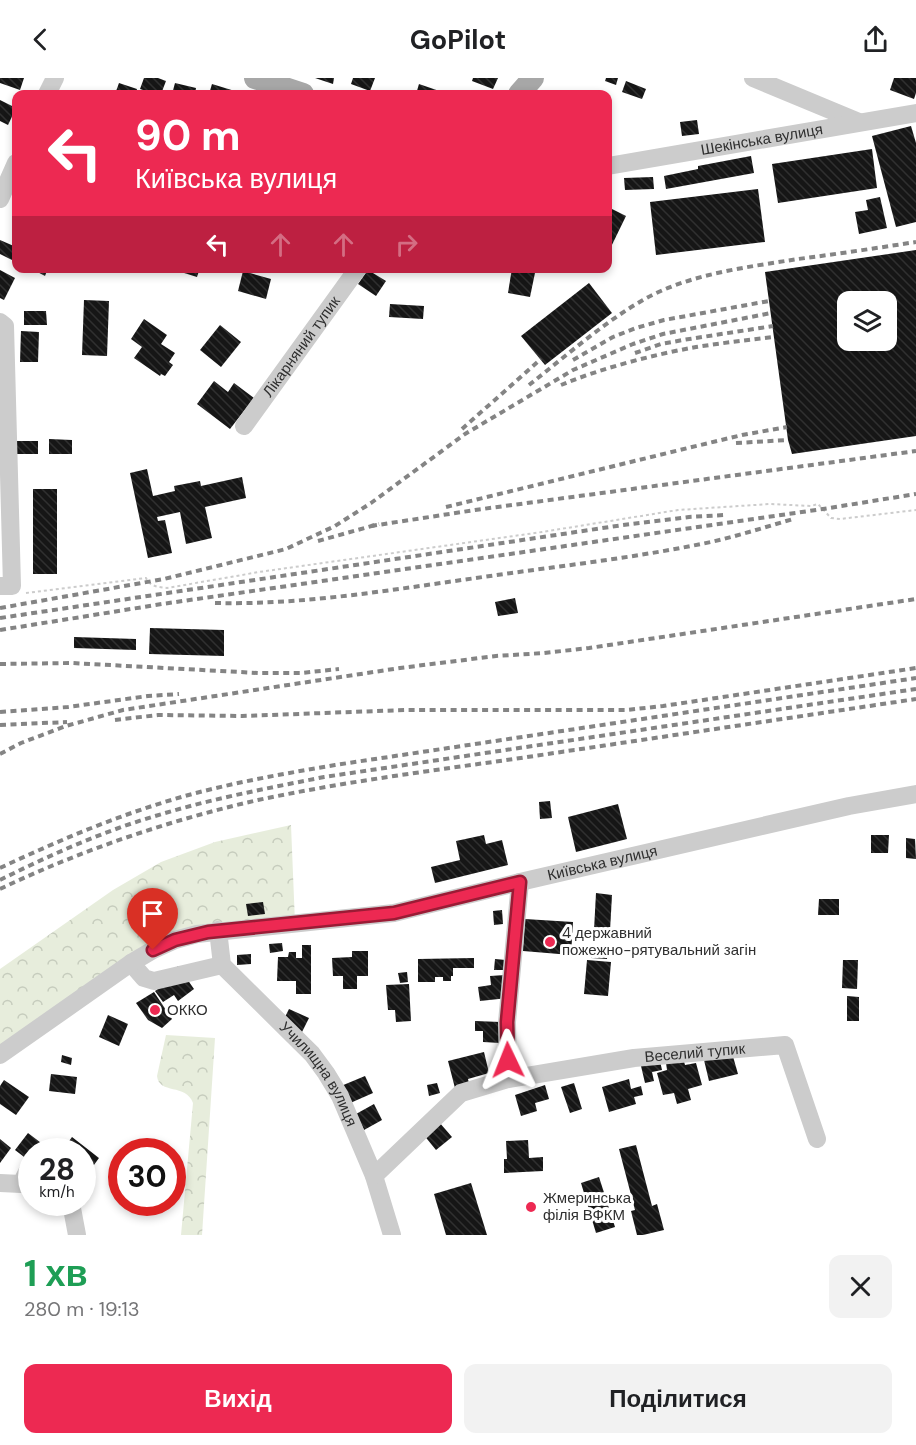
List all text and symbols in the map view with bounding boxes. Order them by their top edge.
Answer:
text: GoPilot [410,22,506,57]
icon: back [24,23,57,56]
icon: share [859,23,892,56]
text: 90 m [135,108,241,163]
icon: left [36,114,114,192]
street label: Шекінська вулиця [699,119,824,160]
text: Київська вулиця [135,161,337,196]
icon: left [201,228,234,261]
icon: ahead [264,228,297,261]
icon: ahead [327,228,360,261]
icon: right [390,228,423,261]
map controls [837,291,897,351]
button: layers [837,291,897,351]
street label: Лікарняний тупик [258,292,345,401]
street label: Київська вулиця [545,841,659,885]
pin [127,888,178,950]
icon: arrive [136,897,169,930]
place label: 4 державний пожежно-рятувальний загін [562,923,756,960]
marker: 4 державний пожежно-рятувальний загін [543,935,557,949]
place label: ОККО [167,1000,208,1020]
marker: ОККО [148,1003,162,1017]
street label: Училищна вулиця [275,1017,362,1129]
position arrow [476,1028,540,1092]
street label: Веселий тупик [644,1038,746,1067]
speed limit sign: 30 [108,1138,186,1216]
text: 28 [39,1150,75,1189]
text: km/h [39,1182,75,1202]
place label: Жмеринська філія ВФКМ [543,1188,632,1225]
marker: Жмеринська філія ВФКМ [524,1200,538,1214]
text: 1 хв [24,1250,88,1297]
button: close [829,1255,892,1318]
text: 280 m · 19:13 [24,1296,140,1322]
button: Вихід [24,1364,452,1433]
button: Поділитися [464,1364,892,1433]

